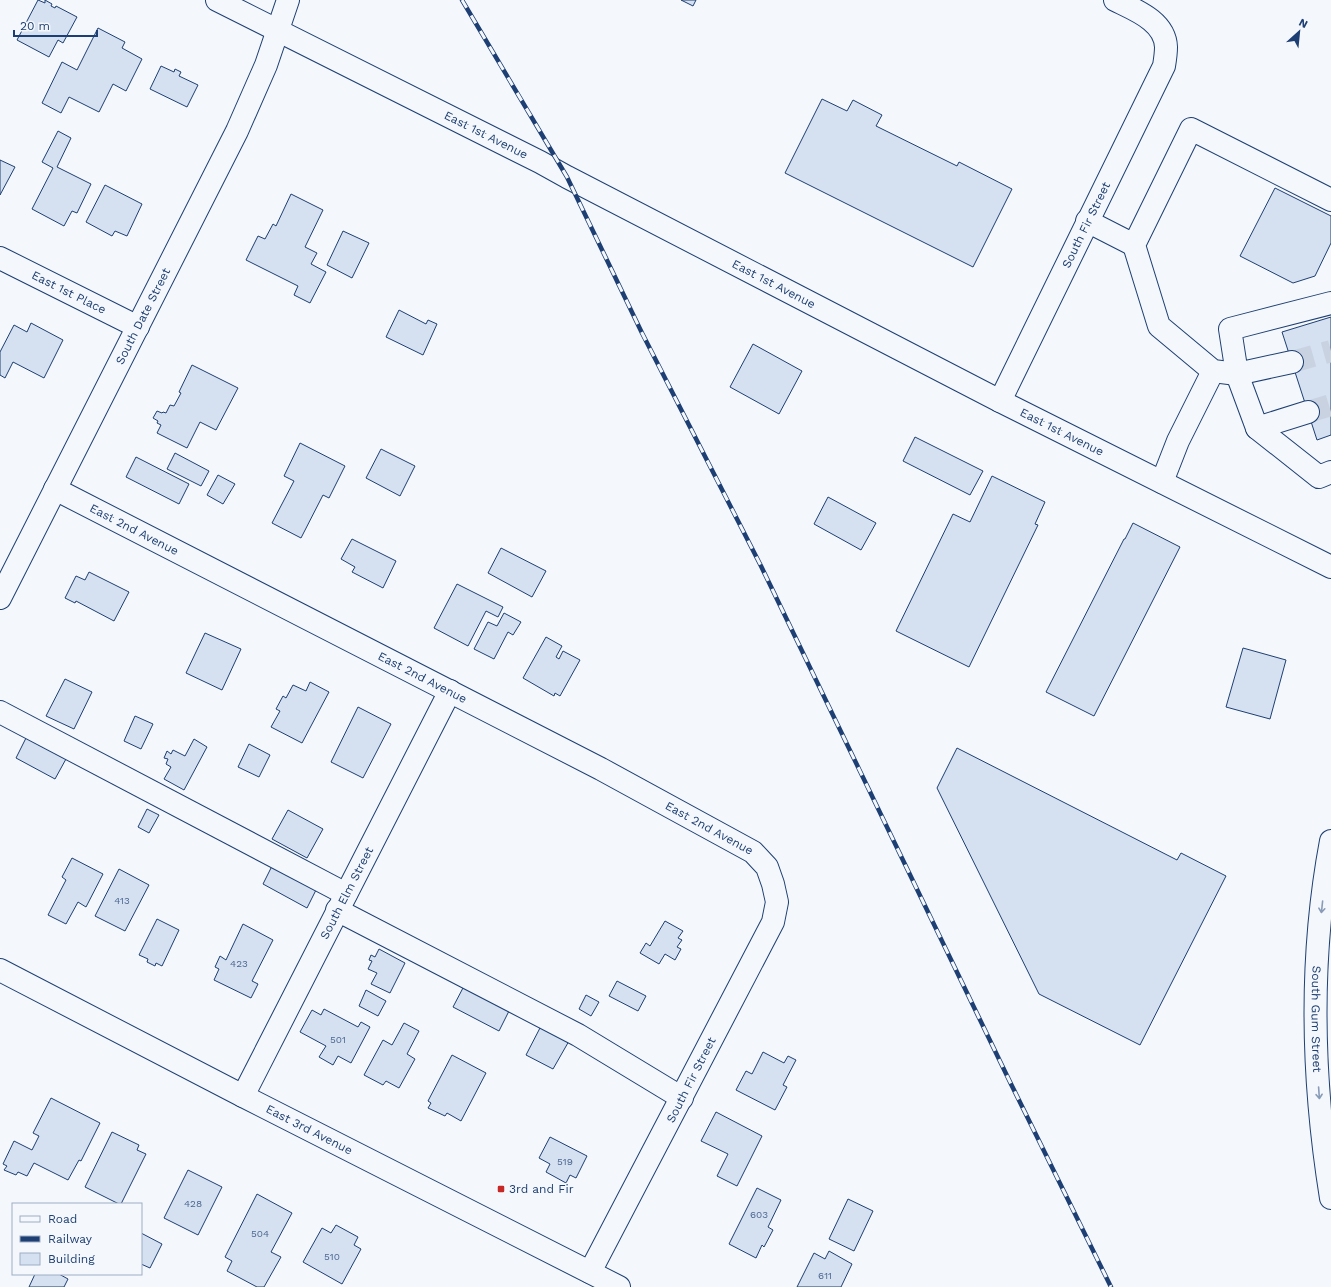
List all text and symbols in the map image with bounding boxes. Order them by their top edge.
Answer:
scale bar [14,12,97,38]
north arrow [1279,12,1319,52]
text: N [1297,16,1310,31]
text: 20 m [20,19,50,33]
street label: East 1st Avenue [442,108,530,162]
street label: South Fir Street [1059,180,1113,270]
street label: East 1st Avenue [730,257,818,311]
street label: South Date Street [113,266,173,367]
street label: East 1st Place [29,268,108,317]
street label: East 1st Avenue [1018,405,1106,459]
street label: East 2nd Avenue [87,501,181,558]
street label: East 2nd Avenue [376,649,469,706]
street label: East 2nd Avenue [663,799,756,858]
street label: South Elm Street [317,844,376,942]
house number: 413 [114,895,130,906]
one-way arrow [1318,900,1326,913]
house number: 423 [230,958,248,969]
street label: South Gum Street [1309,965,1324,1073]
house number: 501 [330,1034,346,1045]
street label: South Fir Street [663,1035,719,1125]
one-way arrow [1315,1086,1322,1099]
street label: East 3rd Avenue [264,1102,355,1157]
house number: 519 [557,1156,573,1167]
place label: 3rd and Fir [509,1182,574,1196]
marker: 3rd and Fir [496,1184,506,1194]
house number: 428 [184,1198,202,1209]
legend [12,1203,142,1275]
house number: 603 [750,1209,768,1220]
text: Road [48,1212,77,1226]
house number: 504 [251,1228,269,1239]
text: Railway [48,1232,93,1246]
house number: 510 [324,1251,340,1262]
text: Building [48,1252,95,1266]
house number: 611 [818,1270,832,1281]

